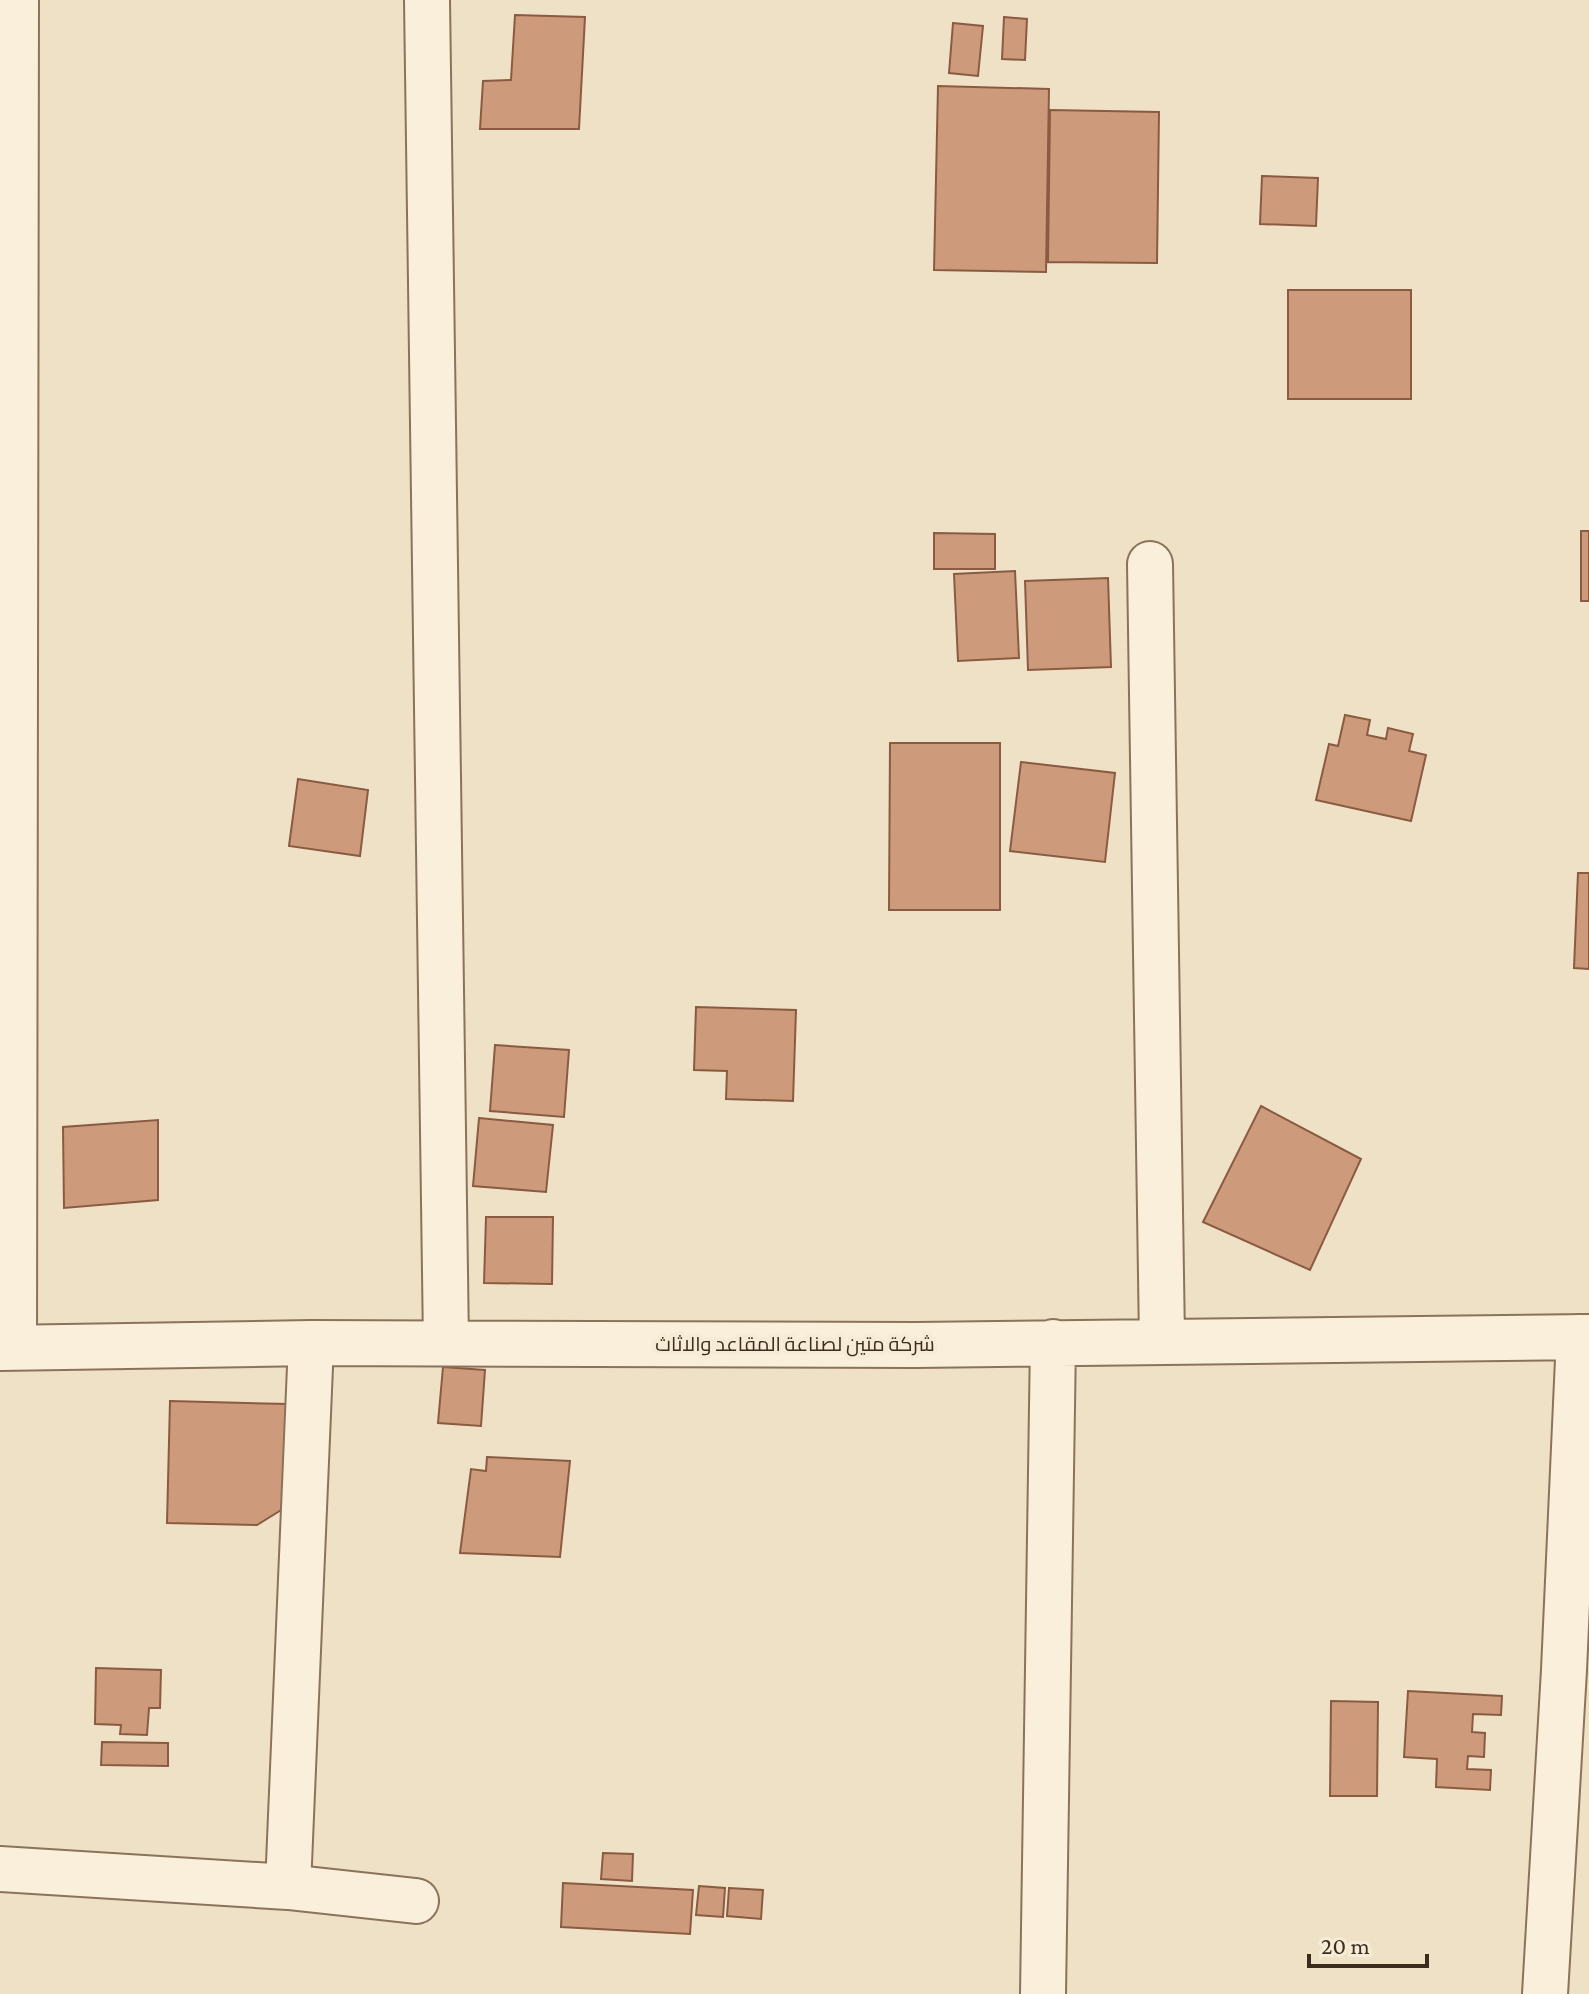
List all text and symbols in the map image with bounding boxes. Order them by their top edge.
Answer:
street label: شركة متين لصناعة المقاعد والاثاث [655,1333,935,1357]
scale bar [1309,1918,1427,1968]
text: 20 m [1321,1932,1370,1959]

